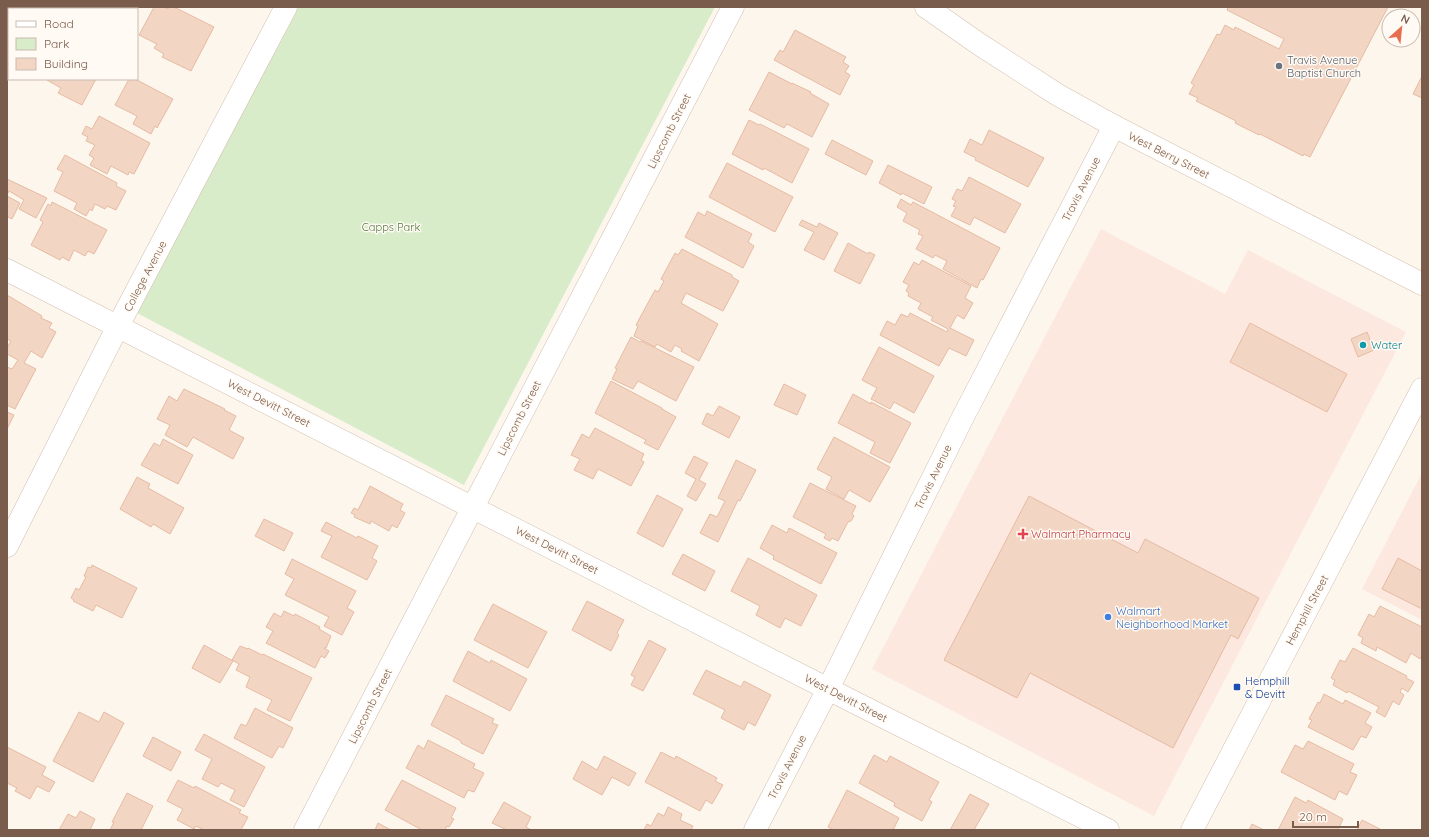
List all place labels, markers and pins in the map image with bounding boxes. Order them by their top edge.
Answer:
place label: Travis Avenue Baptist Church [1287,53,1361,80]
marker: Travis Avenue Baptist Church [1274,61,1284,71]
place label: Water [1371,338,1403,352]
marker: Water [1358,340,1368,350]
place label: Walmart Pharmacy [1031,527,1131,541]
marker: Walmart Pharmacy [1018,529,1028,539]
place label: Walmart Neighborhood Market [1116,604,1228,631]
marker: Walmart Neighborhood Market [1103,612,1113,622]
place label: Hemphill & Devitt [1245,674,1290,701]
marker: Hemphill & Devitt [1232,682,1242,692]

